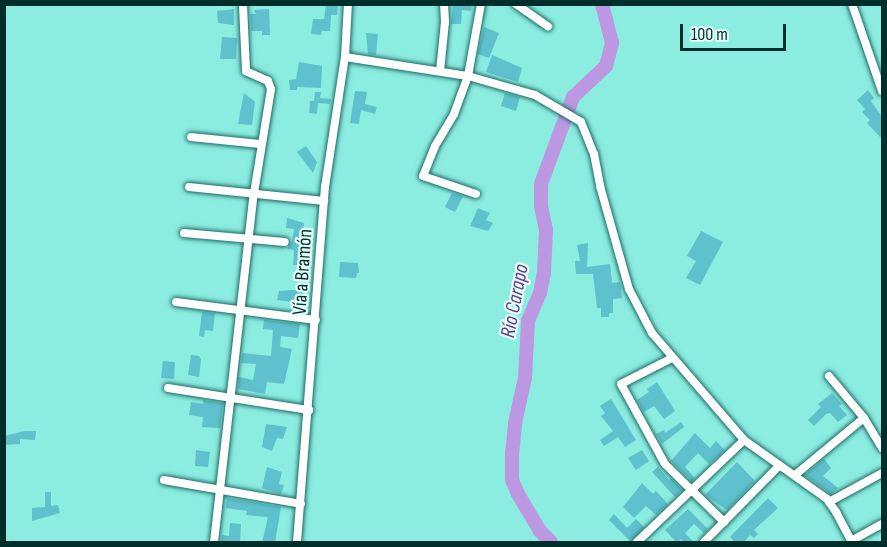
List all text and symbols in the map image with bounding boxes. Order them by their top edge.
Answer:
scale bar [683,12,790,50]
text: 100 m [691,24,728,45]
street label: Vía a Bramón [288,228,318,316]
water label: Río Carapo [496,262,534,340]

